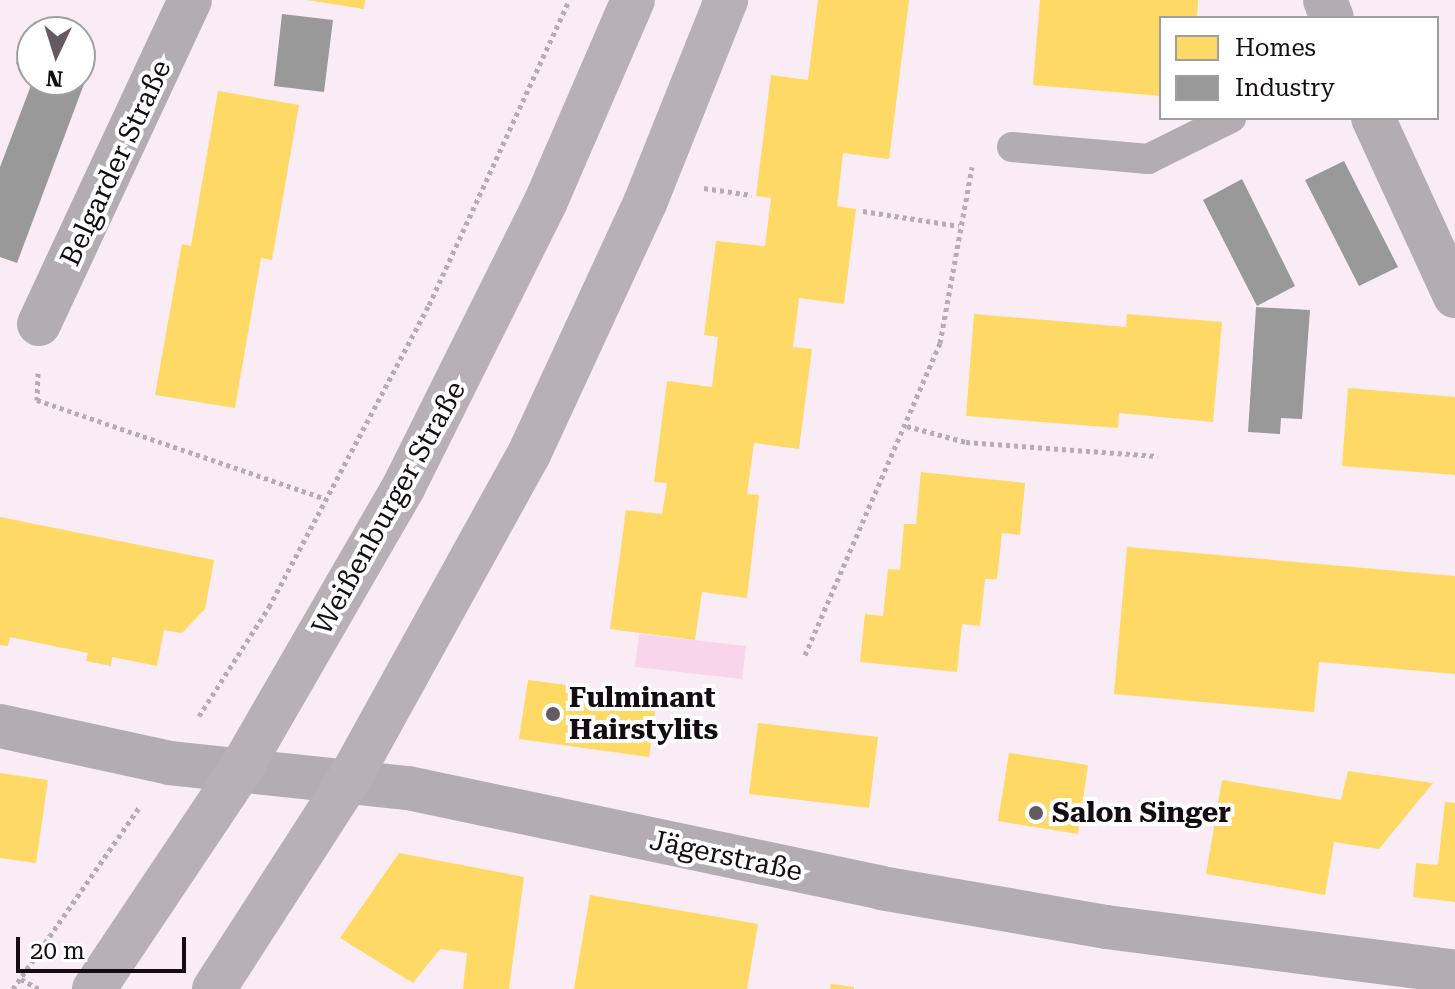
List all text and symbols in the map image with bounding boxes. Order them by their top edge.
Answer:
north arrow [16,16,96,96]
legend [1159,16,1439,120]
text: Homes [1235,34,1316,62]
street label: Belgarder Straße [54,55,178,271]
text: N [45,65,64,92]
text: Industry [1235,74,1335,102]
street label: Weißenburger Straße [305,375,473,641]
place label: Fulminant Hairstylits [569,681,718,747]
marker: Fulminant Hairstylits [544,705,562,723]
place label: Salon Singer [1052,796,1231,830]
marker: Salon Singer [1027,804,1045,822]
street label: Jägerstraße [647,823,805,889]
scale bar [20,921,190,971]
text: 20 m [30,937,85,965]

